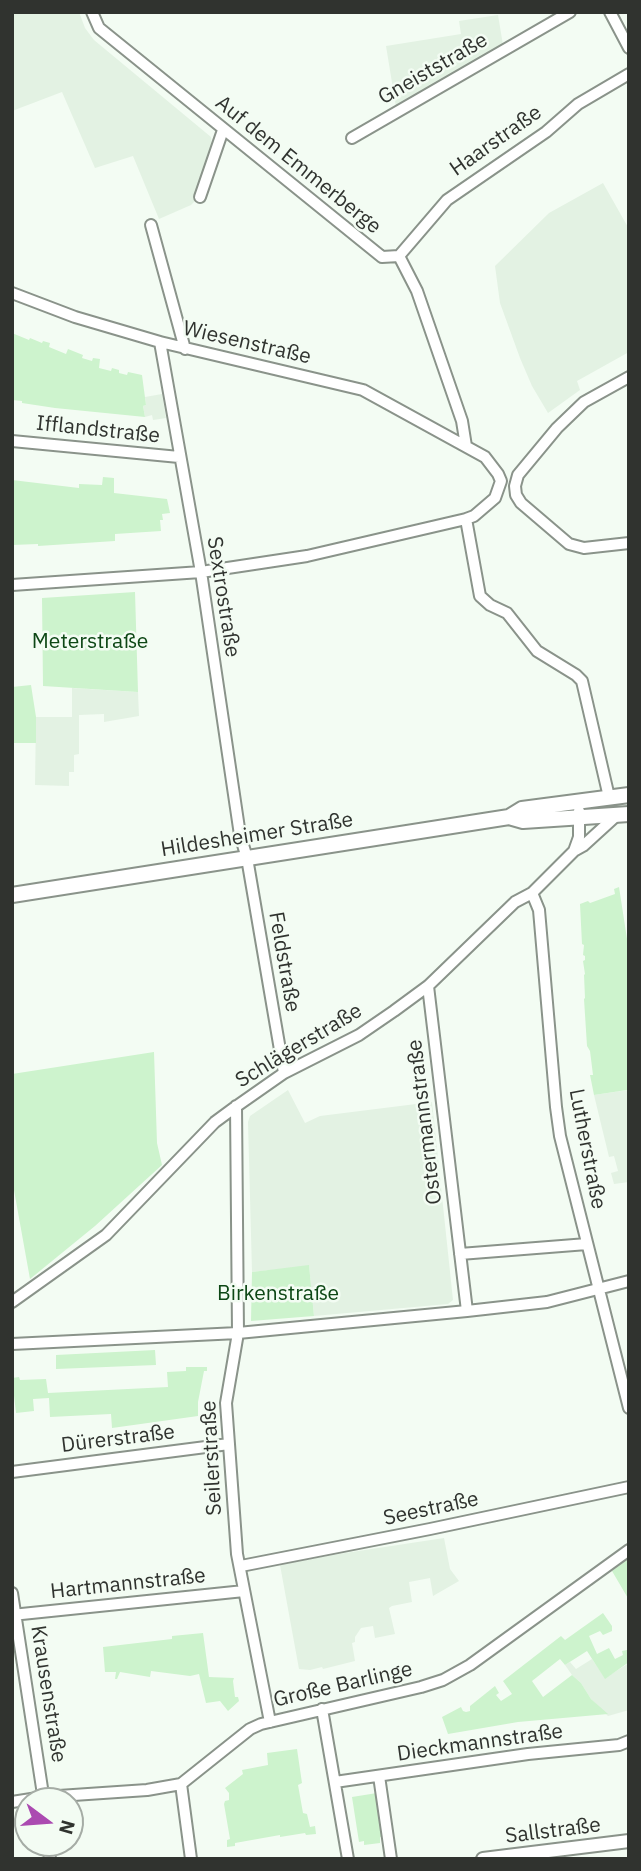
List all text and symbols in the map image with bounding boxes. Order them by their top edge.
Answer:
street label: Gneiststraße [374,28,492,110]
street label: Auf dem Emmerberge [210,90,386,240]
street label: Haarstraße [445,100,547,182]
street label: Wiesenstraße [181,316,313,370]
street label: Ifflandstraße [35,411,161,449]
street label: Sextrostraße [201,535,245,659]
park label: Meterstraße [32,629,148,655]
street label: Hildesheimer Straße [159,807,355,863]
street label: Feldstraße [263,910,305,1014]
street label: Schlägerstraße [231,998,367,1094]
street label: Ostermannstraße [402,1038,448,1206]
street label: Lutherstraße [563,1087,611,1211]
park label: Birkenstraße [217,1281,339,1307]
street label: Seilerstraße [196,1400,228,1516]
street label: Dürerstraße [60,1420,176,1458]
street label: Seestraße [381,1487,481,1531]
street label: Hartmannstraße [49,1563,207,1605]
street label: Krausenstraße [25,1623,71,1765]
street label: Große Barlinge [271,1657,415,1713]
street label: Dieckmannstraße [395,1719,565,1767]
north arrow [14,1787,84,1857]
street label: Sallstraße [504,1813,602,1849]
text: N [54,1817,81,1837]

